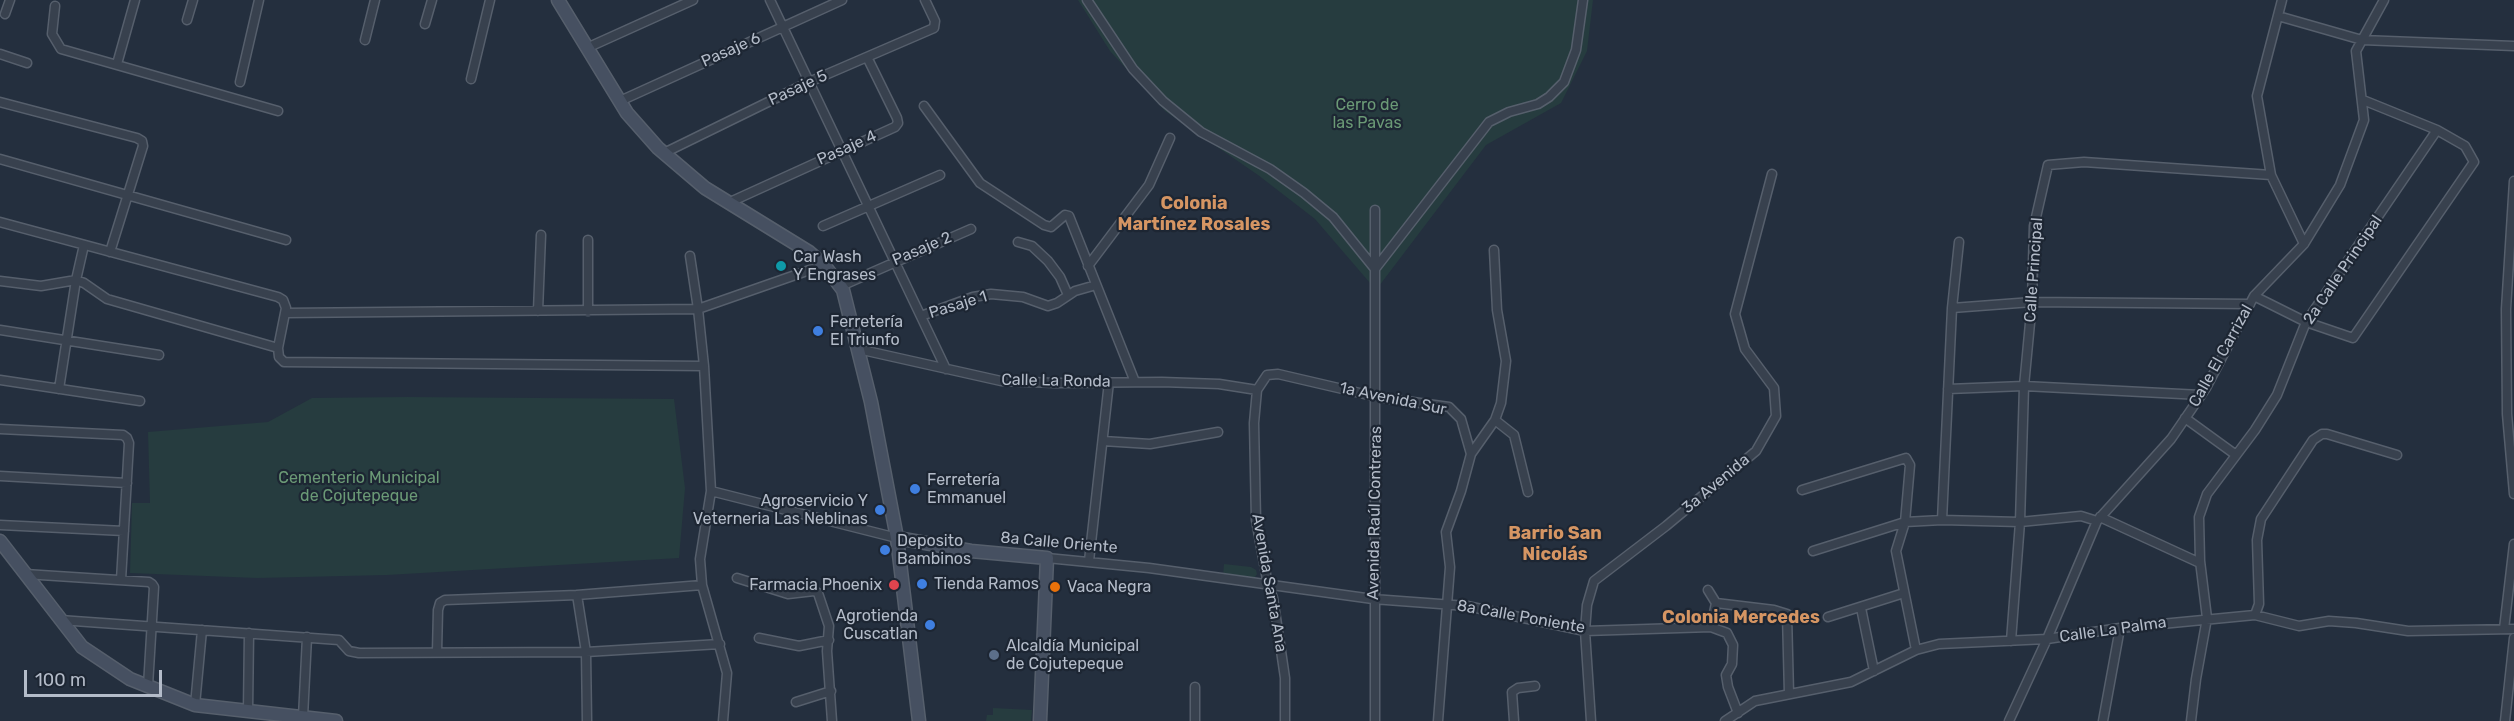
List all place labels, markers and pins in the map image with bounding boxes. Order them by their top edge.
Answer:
place label: Car Wash Y Engrases [793,247,876,285]
marker: Car Wash Y Engrases [774,259,788,273]
place label: Ferretería El Triunfo [830,312,903,350]
marker: Ferretería El Triunfo [811,324,825,338]
place label: Ferretería Emmanuel [927,470,1006,508]
marker: Ferretería Emmanuel [908,482,922,496]
place label: Agroservicio Y Veterneria Las Neblinas [693,491,868,529]
marker: Agroservicio Y Veterneria Las Neblinas [873,503,887,517]
place label: Deposito Bambinos [897,531,971,569]
marker: Deposito Bambinos [878,543,892,557]
place label: Tienda Ramos [934,574,1039,594]
place label: Farmacia Phoenix [749,575,882,595]
marker: Tienda Ramos [915,577,929,591]
place label: Vaca Negra [1067,577,1151,597]
marker: Farmacia Phoenix [887,578,901,592]
marker: Vaca Negra [1048,580,1062,594]
place label: Agrotienda Cuscatlan [836,606,918,644]
marker: Agrotienda Cuscatlan [923,618,937,632]
place label: Alcaldía Municipal de Cojutepeque [1006,636,1139,674]
marker: Alcaldía Municipal de Cojutepeque [987,648,1001,662]

